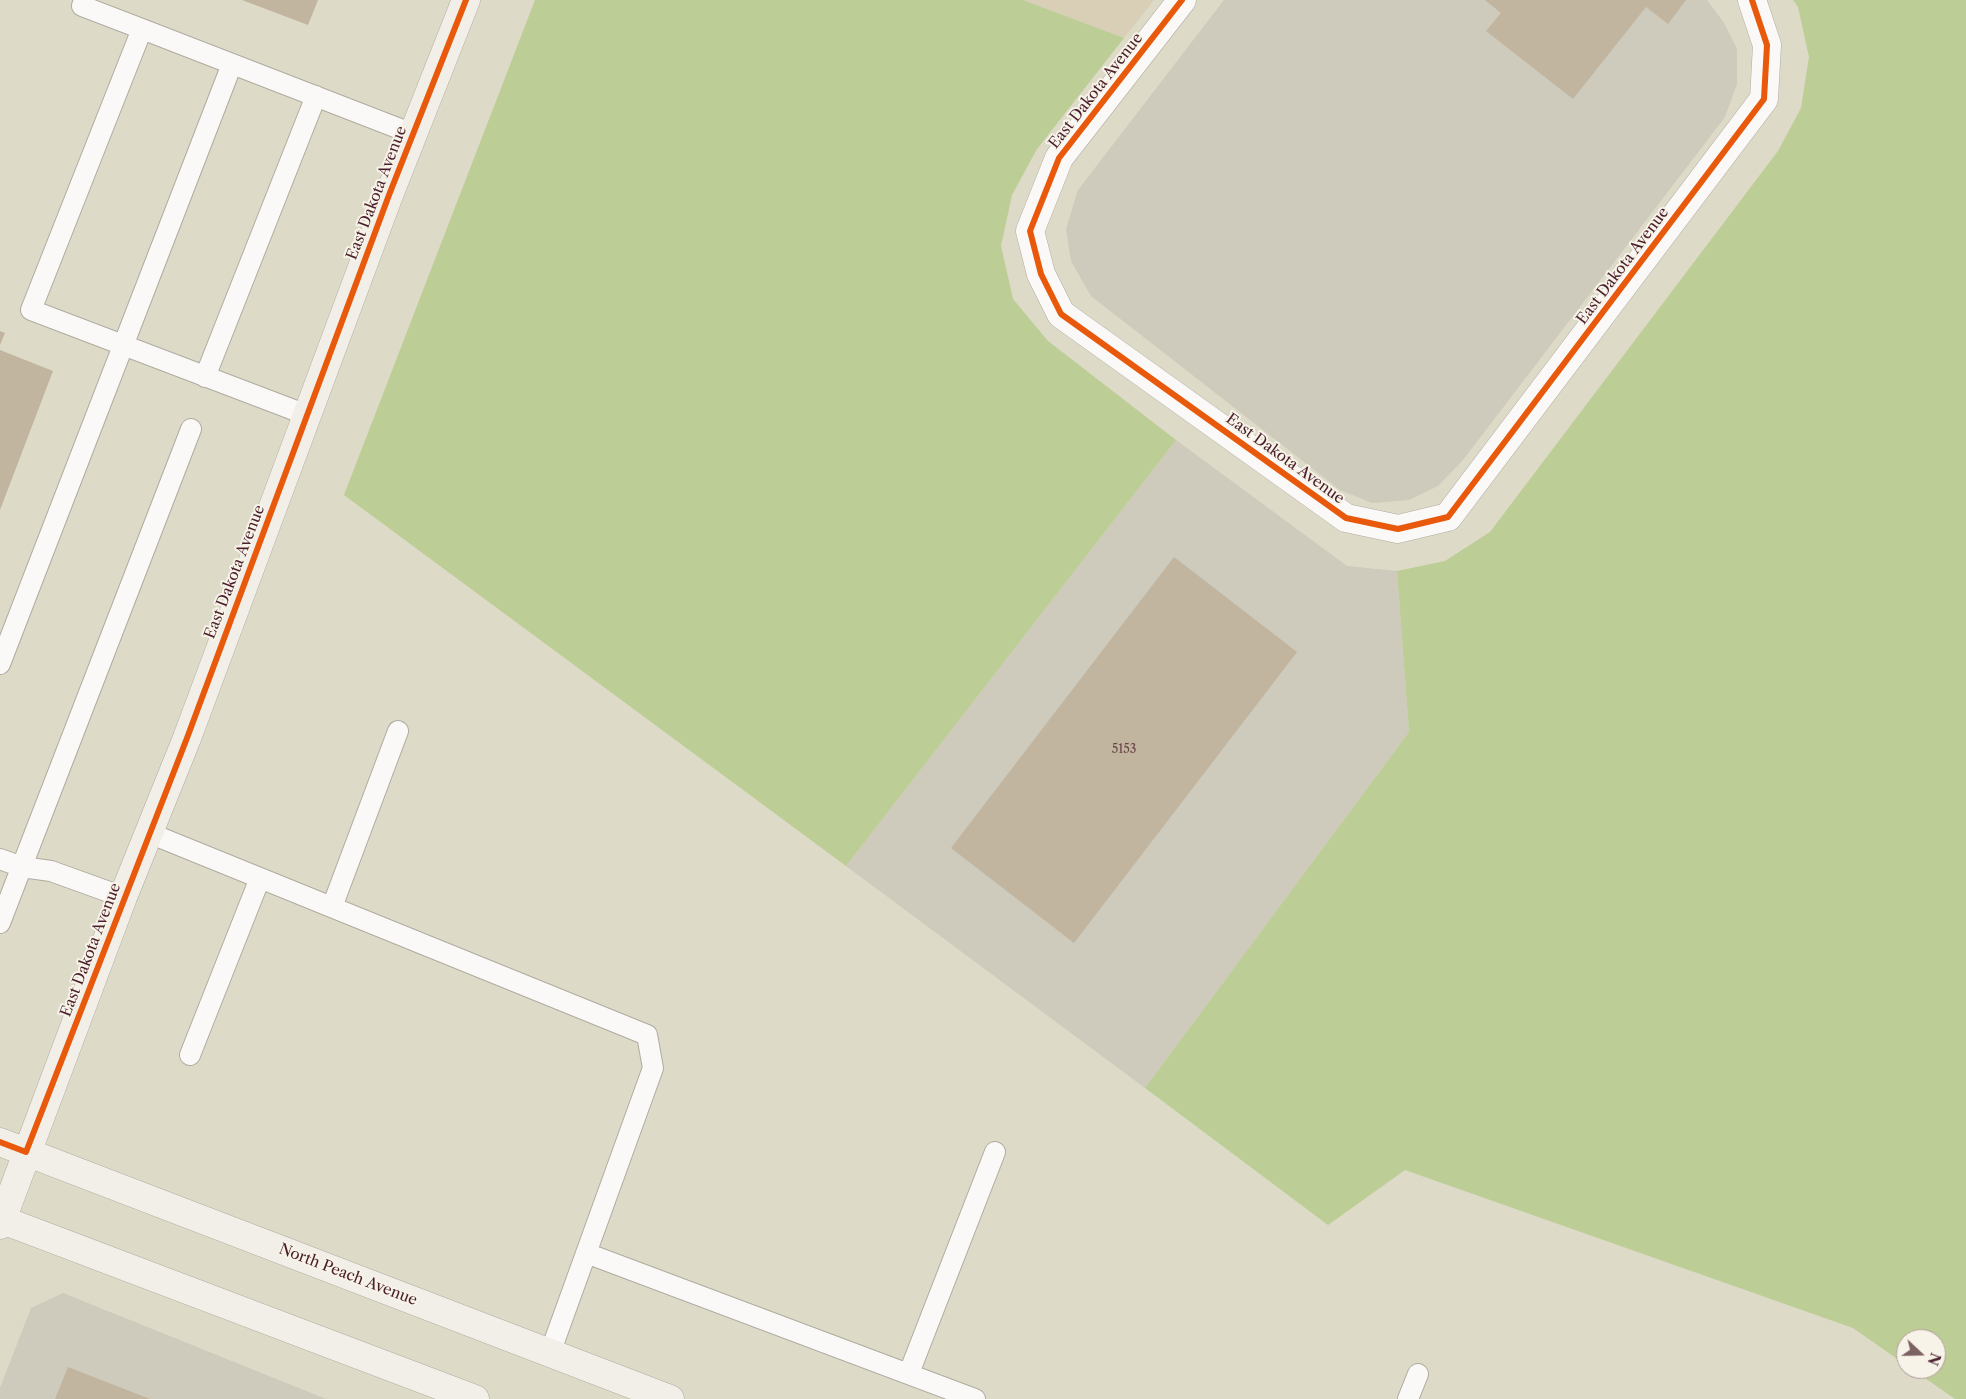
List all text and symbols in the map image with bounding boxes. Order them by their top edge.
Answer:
street label: East Dakota Avenue [1045,30,1147,152]
street label: East Dakota Avenue [343,124,411,262]
street label: East Dakota Avenue [1573,204,1673,328]
street label: East Dakota Avenue [1222,410,1348,508]
street label: East Dakota Avenue [201,503,269,641]
house number: 5153 [1112,743,1136,757]
street label: East Dakota Avenue [57,881,125,1019]
street label: North Peach Avenue [276,1240,420,1310]
north arrow [1896,1329,1946,1379]
text: N [1923,1350,1945,1368]

